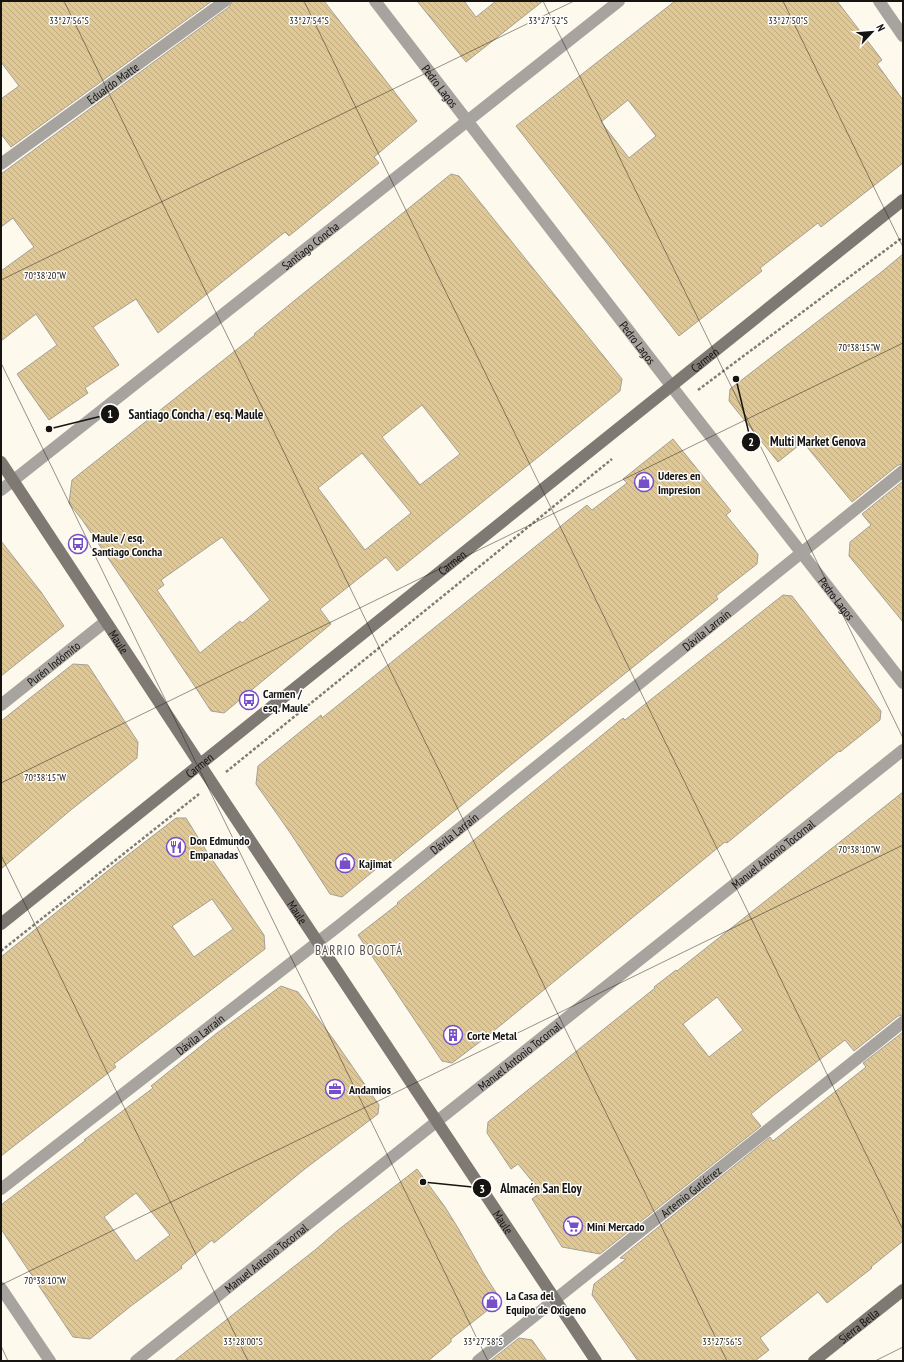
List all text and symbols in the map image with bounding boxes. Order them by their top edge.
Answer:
north arrow [852,12,892,52]
text: 33°27'56"S [49,14,89,27]
text: 33°27'54"S [289,14,329,27]
text: 33°27'52"S [528,14,568,27]
text: 33°27'50"S [768,14,808,27]
text: N [873,22,889,33]
street label: Eduardo Matte [84,59,142,107]
street label: Pedro Lagos [419,61,462,110]
street label: Santiago Concha [278,218,342,273]
text: 70°38'20"W [24,269,66,282]
street label: Pedro Lagos [617,318,659,367]
text: 70°38'15"W [838,341,880,354]
street label: Carmen [687,344,721,375]
callout: Santiago Concha / esq. Maule [100,402,272,427]
text: 1 [107,406,113,421]
text: Santiago Concha / esq. Maule [129,406,264,423]
callout: Multi Market Genova [741,429,874,454]
text: Multi Market Genova [770,433,866,450]
text: 2 [748,434,754,449]
place label: Uderes en Impresion [658,468,701,497]
shop icon: Uderes en Impresion [633,471,655,493]
place label: Maule / esq. Santiago Concha [92,530,162,559]
bus stop icon: Maule / esq. Santiago Concha [67,533,89,555]
street label: Carmen [435,546,469,578]
street label: Pedro Lagos [815,574,858,623]
street label: Dávila Larraín [679,606,733,654]
street label: Maule [106,627,132,656]
street label: Purén Indómito [24,637,83,689]
place label: Carmen / esq. Maule [263,686,308,715]
bus stop icon: Carmen / esq. Maule [238,689,260,711]
street label: Carmen [182,749,216,781]
text: 70°38'15"W [24,771,66,784]
street label: Dávila Larraín [427,809,481,857]
street label: Manuel Antonio Tocornal [728,816,818,892]
place label: Don Edmundo Empanadas [190,833,250,862]
restaurant icon: Don Edmundo Empanadas [165,836,187,858]
text: 70°38'10"W [838,843,880,856]
shop icon: Kajimat [334,852,356,874]
place label: Kajimat [359,856,392,871]
street label: Maule [284,897,311,927]
district label: BARRIO BOGOTÁ [315,942,403,959]
street label: Dávila Larraín [172,1011,227,1058]
street label: Manuel Antonio Tocornal [475,1018,564,1093]
building icon: Corte Metal [442,1024,464,1046]
place label: Corte Metal [467,1028,517,1043]
office icon: Andamios [324,1078,346,1100]
place label: Andamios [348,1082,391,1097]
street label: Artemio Gutiérrez [657,1163,724,1220]
callout: Almacén San Eloy [472,1176,590,1201]
text: Almacén San Eloy [499,1180,582,1197]
text: 3 [479,1181,485,1196]
street label: Maule [490,1207,517,1237]
supermarket icon: Mini Mercado [562,1215,584,1237]
place label: Mini Mercado [587,1219,645,1234]
street label: Manuel Antonio Tocornal [221,1220,311,1295]
text: 70°38'10"W [24,1274,66,1287]
place label: La Casa del Equipo de Oxigeno [506,1288,587,1317]
shop icon: La Casa del Equipo de Oxigeno [481,1291,503,1313]
street label: Sierra Bella [835,1305,882,1346]
text: 33°28'00"S [223,1335,263,1348]
text: 33°27'58"S [463,1335,503,1348]
text: 33°27'56"S [702,1335,742,1348]

